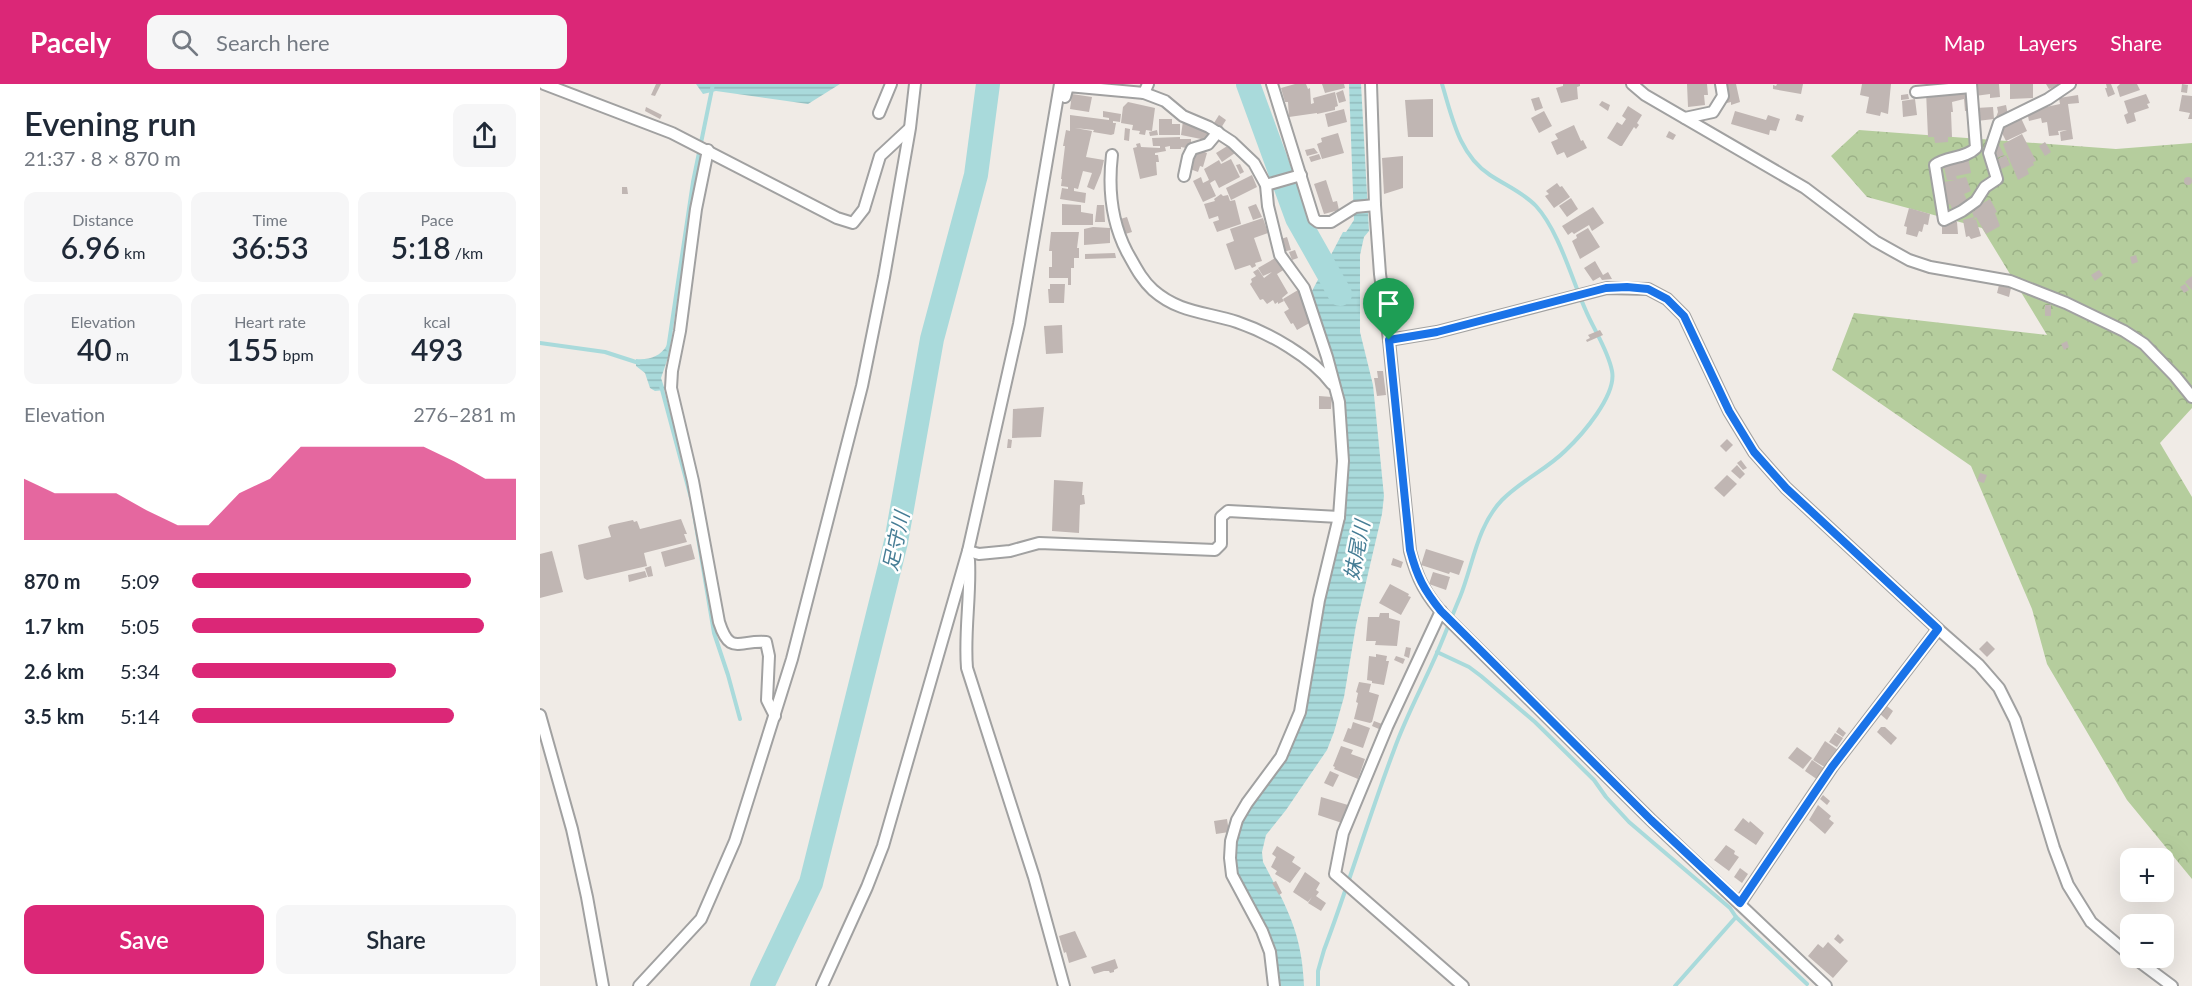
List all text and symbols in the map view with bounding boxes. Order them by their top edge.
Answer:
search box [147,15,567,69]
text: Pacely [30,25,111,59]
icon: search [168,26,201,59]
text: Search here [216,29,330,56]
text: Map [1944,30,1985,55]
text: Layers [2018,30,2077,55]
text: Share [2110,30,2162,55]
text: Evening run [24,103,197,143]
button: share [453,104,516,167]
text: 21:37 · 8 × 870 m [24,146,181,170]
text: Distance [72,210,134,229]
text: Time [253,210,287,229]
text: Pace [420,210,454,229]
text: 6.96 [61,229,120,265]
text: 36:53 [231,229,309,265]
text: 5:18 [391,229,451,265]
text: km [120,243,145,262]
text: /km [451,243,483,262]
pin [1363,278,1414,340]
icon: arrive [1372,287,1405,320]
text: Elevation [71,312,136,331]
text: Heart rate [234,312,306,331]
text: kcal [423,312,451,331]
text: 40 [77,331,112,367]
text: 155 [226,331,279,367]
text: 493 [411,331,463,367]
text: m [112,345,129,364]
text: bpm [279,345,314,364]
text: Elevation [24,402,105,426]
text: 276–281 m [413,402,516,426]
water label: 足守川 [877,507,913,573]
water label: 妹尾川 [1338,516,1374,582]
text: 870 m [24,569,80,593]
text: 5:09 [120,569,160,593]
text: 1.7 km [24,614,84,638]
text: 5:05 [120,614,160,638]
text: 2.6 km [24,659,84,683]
text: 5:34 [120,659,160,683]
text: 3.5 km [24,704,84,728]
text: 5:14 [120,704,160,728]
map controls [2120,848,2174,968]
button: + [2120,848,2174,902]
button: Save [24,905,264,974]
button: Share [276,905,516,974]
button: − [2120,914,2174,968]

